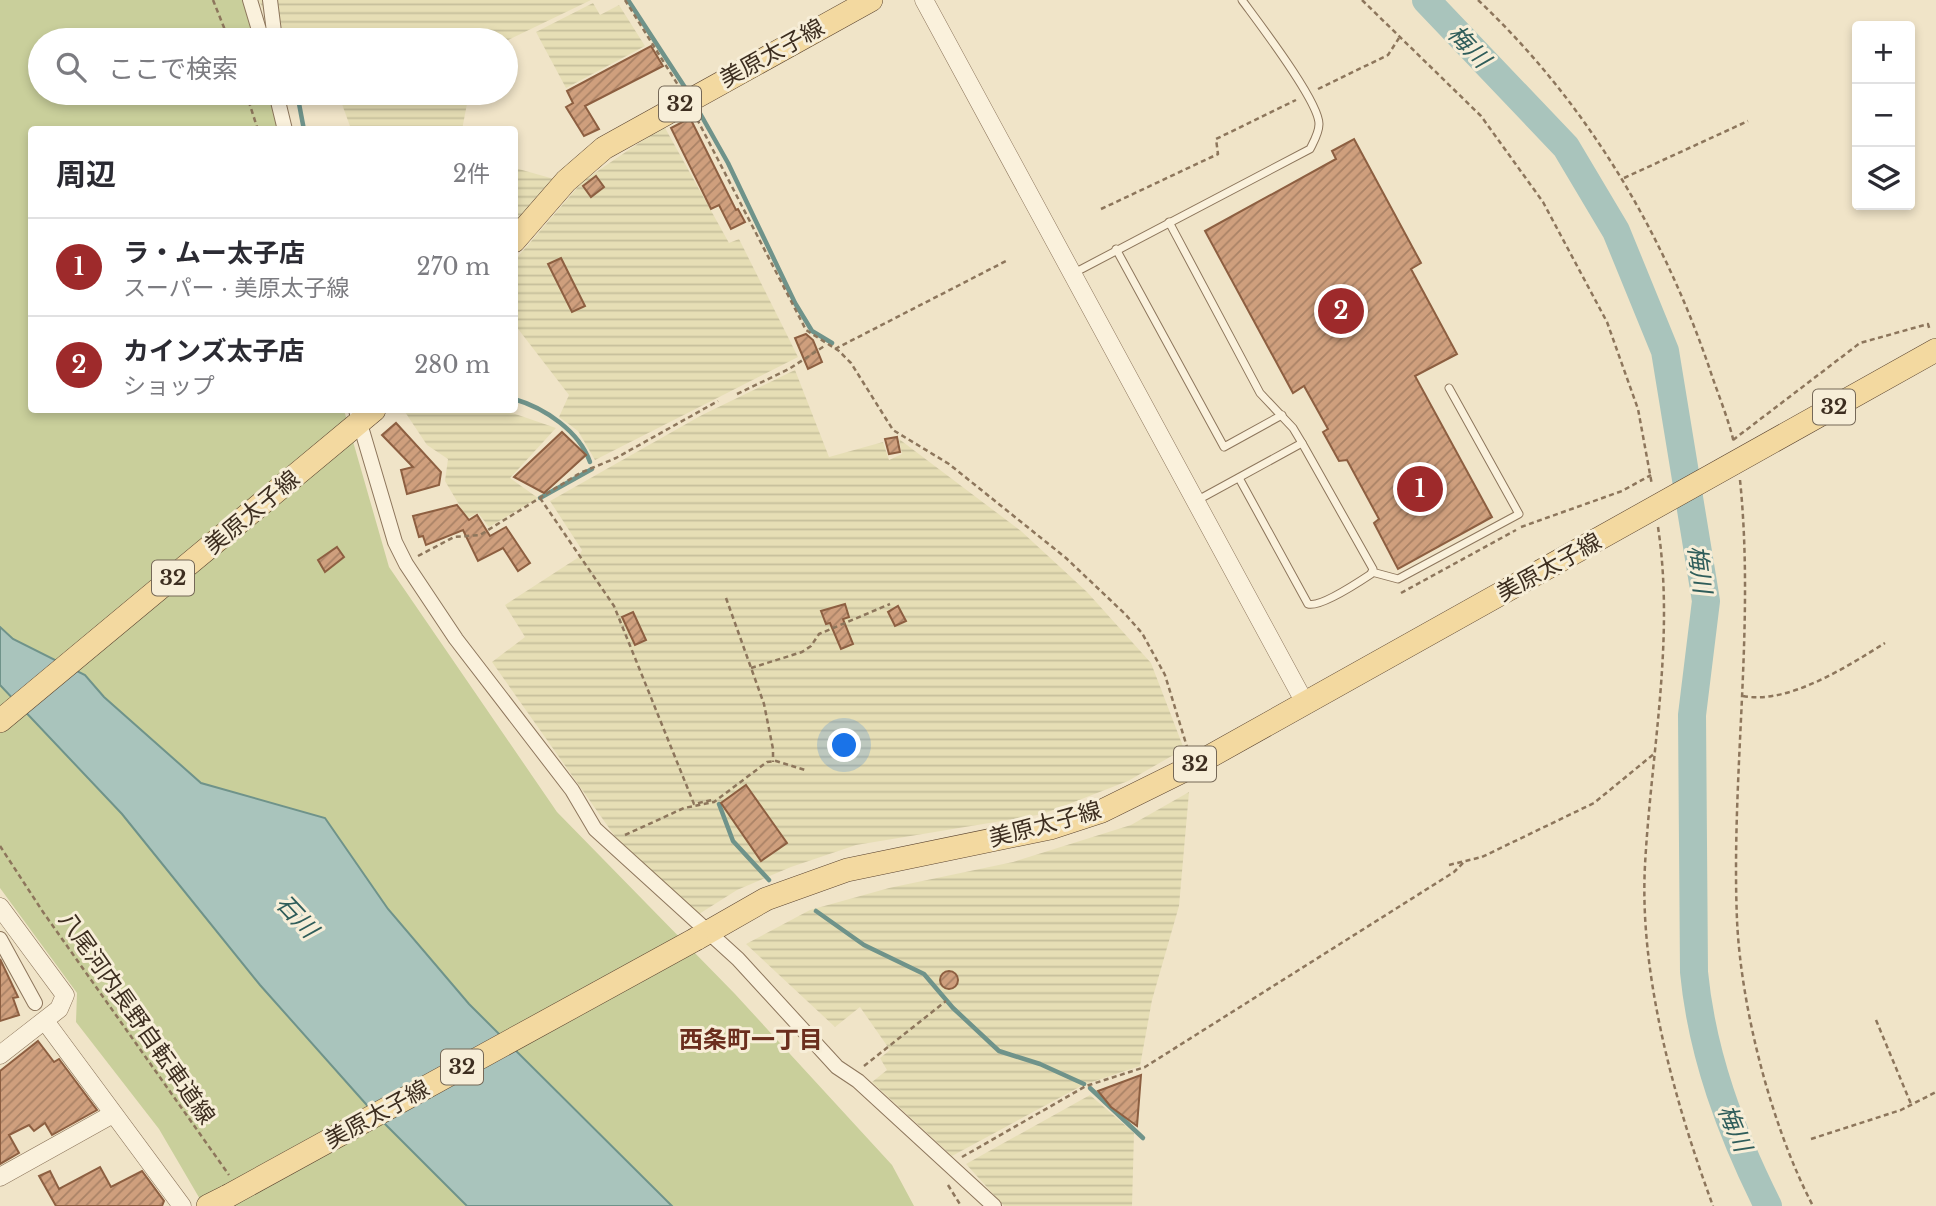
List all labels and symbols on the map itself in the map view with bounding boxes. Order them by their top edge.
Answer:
street label: 美原太子線 [715,13,829,93]
water label: 梅川 [1442,19,1498,75]
road number: 32 [659,86,701,122]
pin: 2 [1318,285,1364,337]
road number: 32 [1813,390,1855,424]
pin: 1 [1397,463,1443,515]
street label: 美原太子線 [199,464,305,560]
street label: 美原太子線 [1492,527,1606,607]
water label: 梅川 [1682,543,1718,598]
road number: 32 [152,560,194,596]
your location [827,728,861,762]
road number: 32 [1174,746,1216,782]
street label: 美原太子線 [986,796,1104,852]
water label: 石川 [270,889,326,946]
street label: 八尾河内長野自転車道線 [53,906,221,1130]
district label: 西条町一丁目 [679,1025,823,1054]
road number: 32 [441,1050,483,1084]
street label: 美原太子線 [320,1074,434,1154]
water label: 梅川 [1712,1100,1759,1159]

